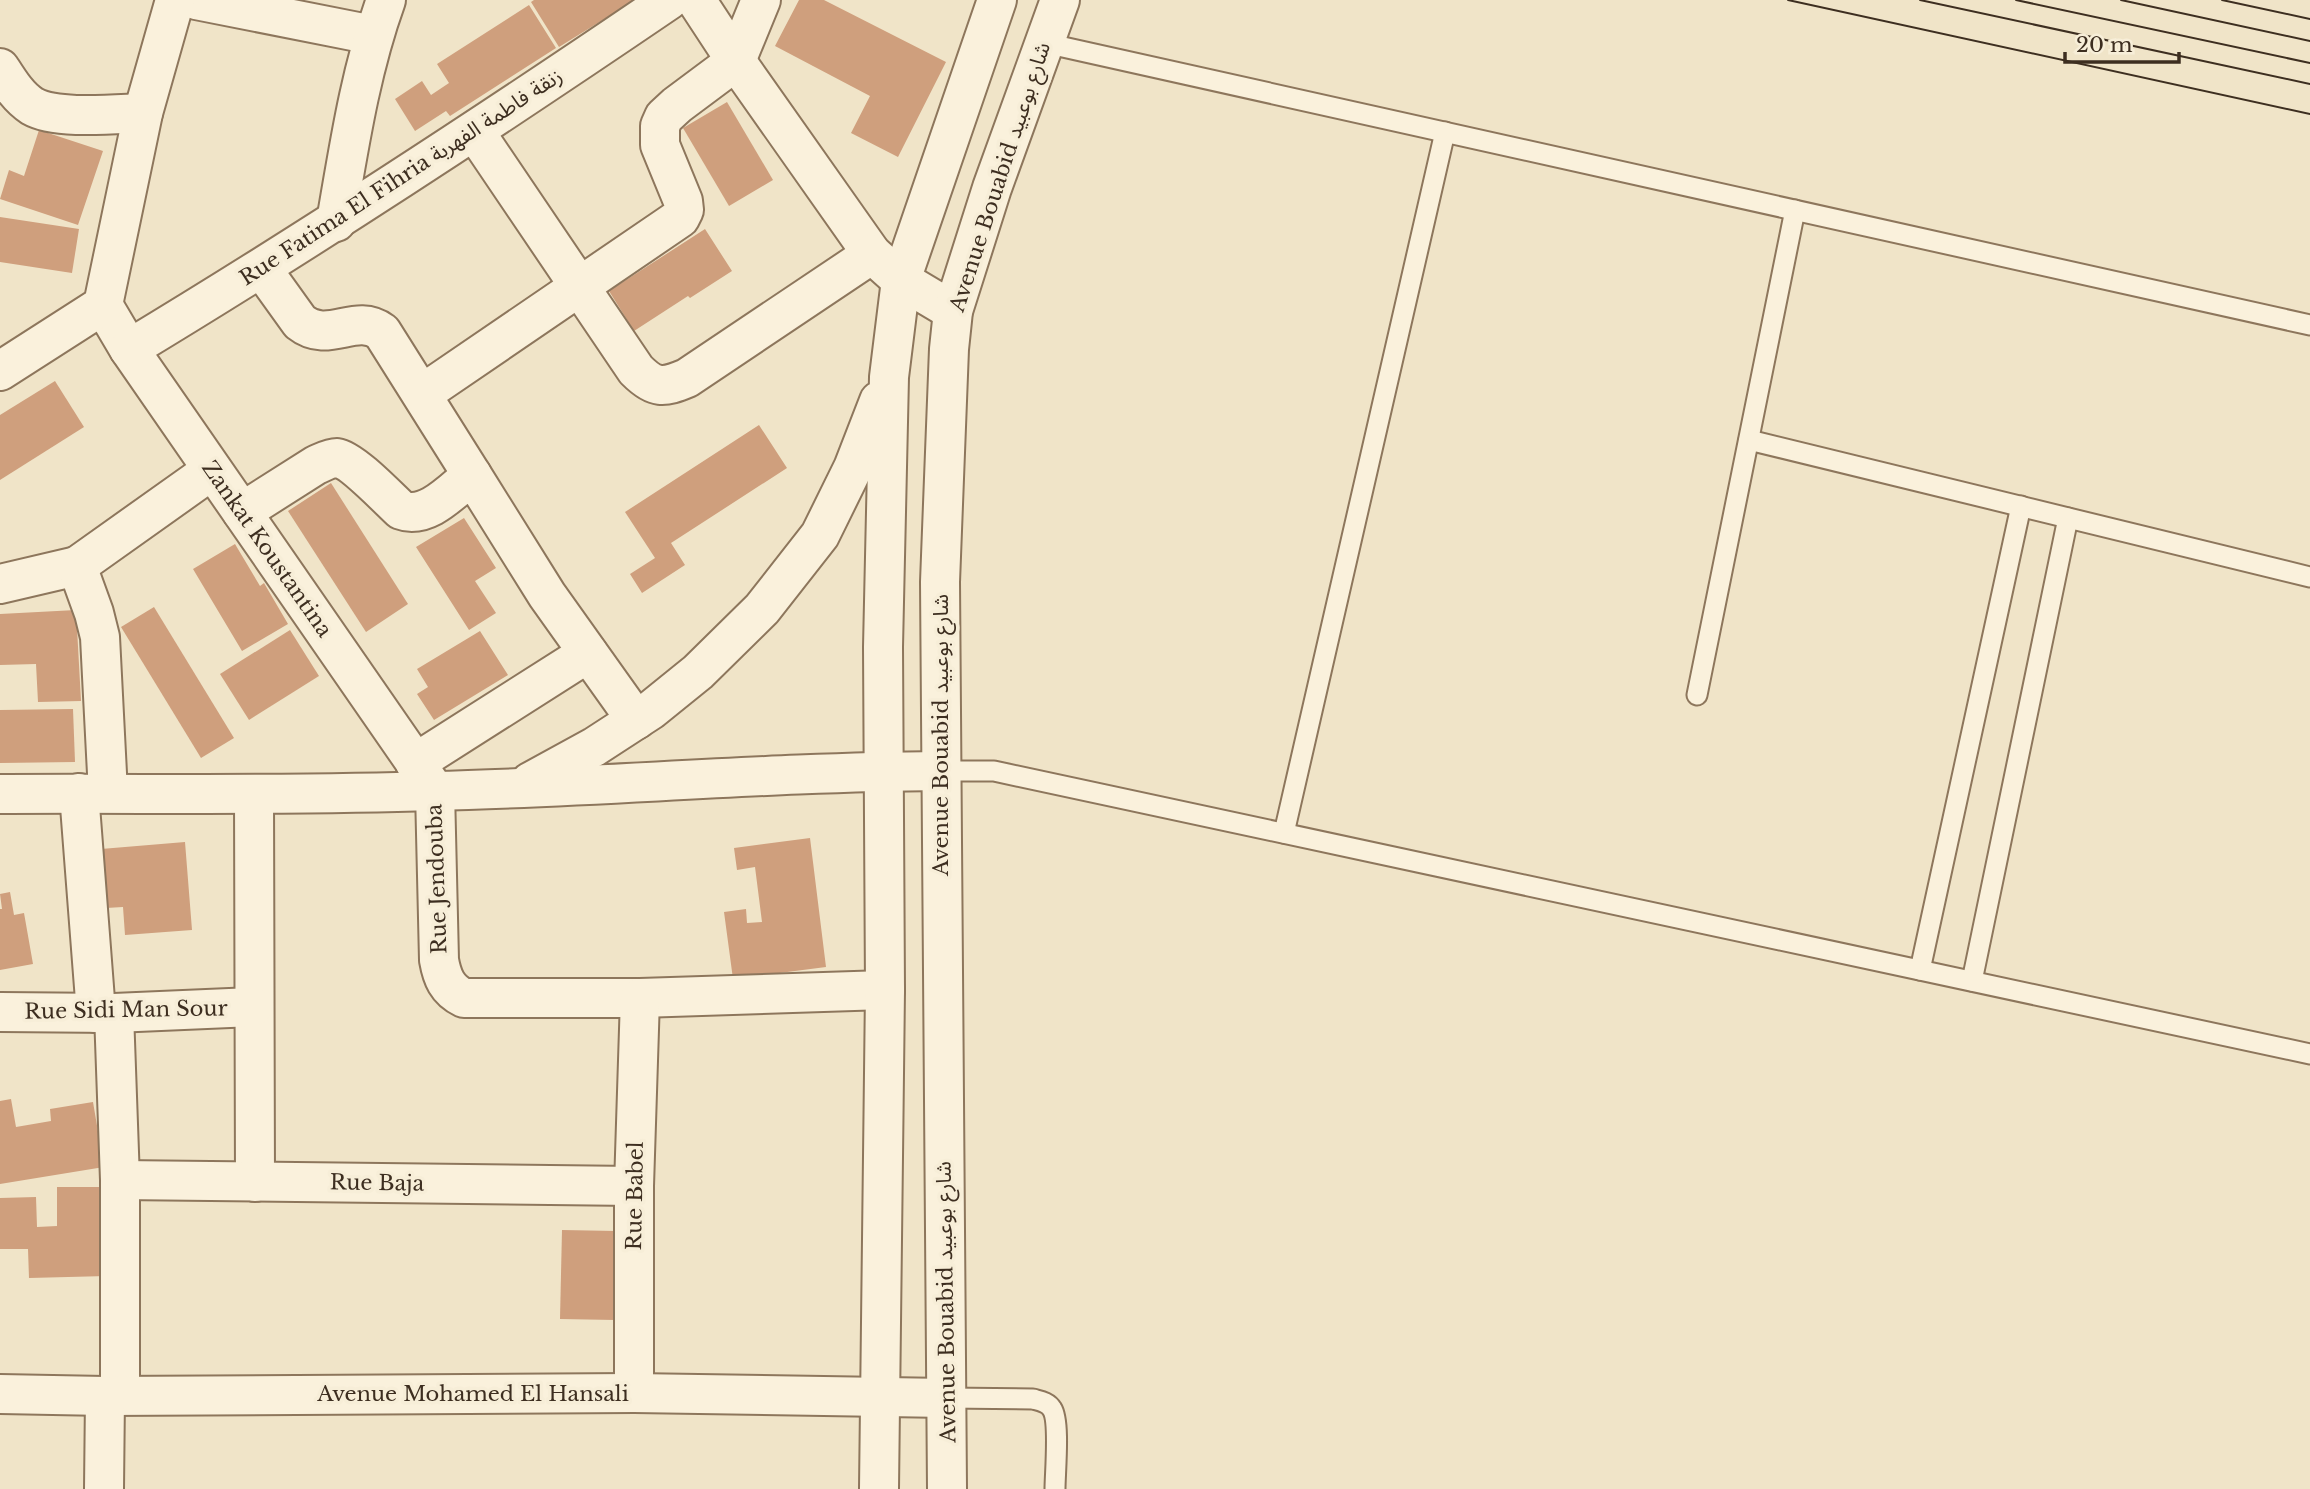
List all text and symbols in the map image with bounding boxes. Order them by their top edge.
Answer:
scale bar [2065,21,2179,65]
text: 20 m [2076,32,2133,58]
street label: Avenue Bouabid شارع بوعبيد [944,39,1058,317]
street label: Rue Fatima El Fihria زنقة فاطمة الفهربة [235,63,567,291]
street label: Zankat Koustantina [196,456,338,642]
street label: Avenue Bouabid شارع بوعبيد [928,594,956,877]
street label: Rue Jendouba [421,803,453,955]
street label: Rue Sidi Man Sour [24,995,228,1025]
street label: Rue Babel [621,1141,649,1251]
street label: Avenue Bouabid شارع بوعبيد [931,1161,963,1444]
street label: Rue Baja [330,1169,425,1197]
street label: Avenue Mohamed El Hansali [316,1381,629,1407]

